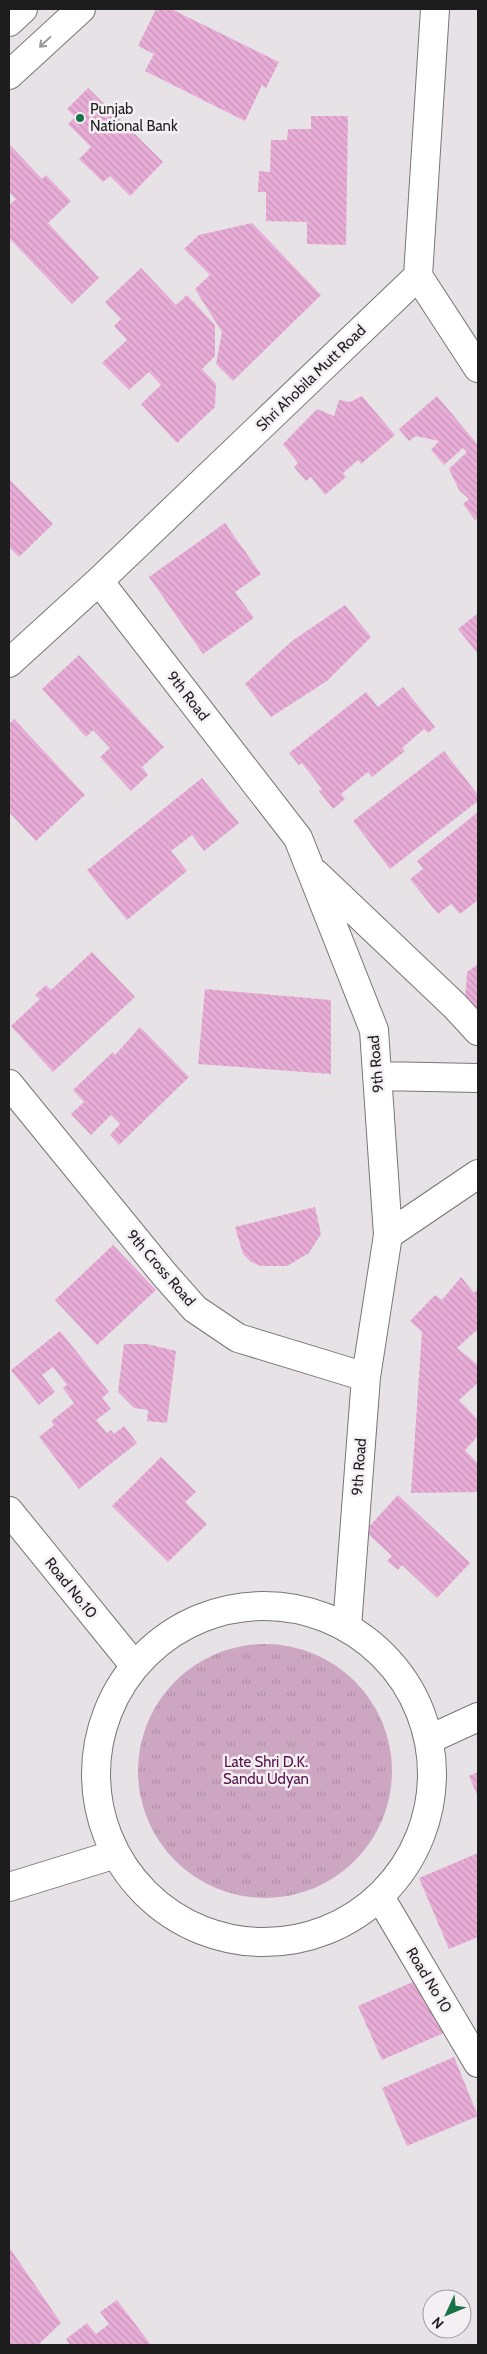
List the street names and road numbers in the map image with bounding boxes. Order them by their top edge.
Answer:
street label: Shri Ahobila Mutt Road [253,321,369,435]
street label: 9th Road [163,668,213,724]
street label: 9th Road [365,1035,387,1093]
street label: 9th Cross Road [123,1226,199,1310]
street label: 9th Road [348,1438,370,1496]
street label: Road No.10 [41,1554,101,1622]
street label: Road No 10 [402,1944,456,2016]

